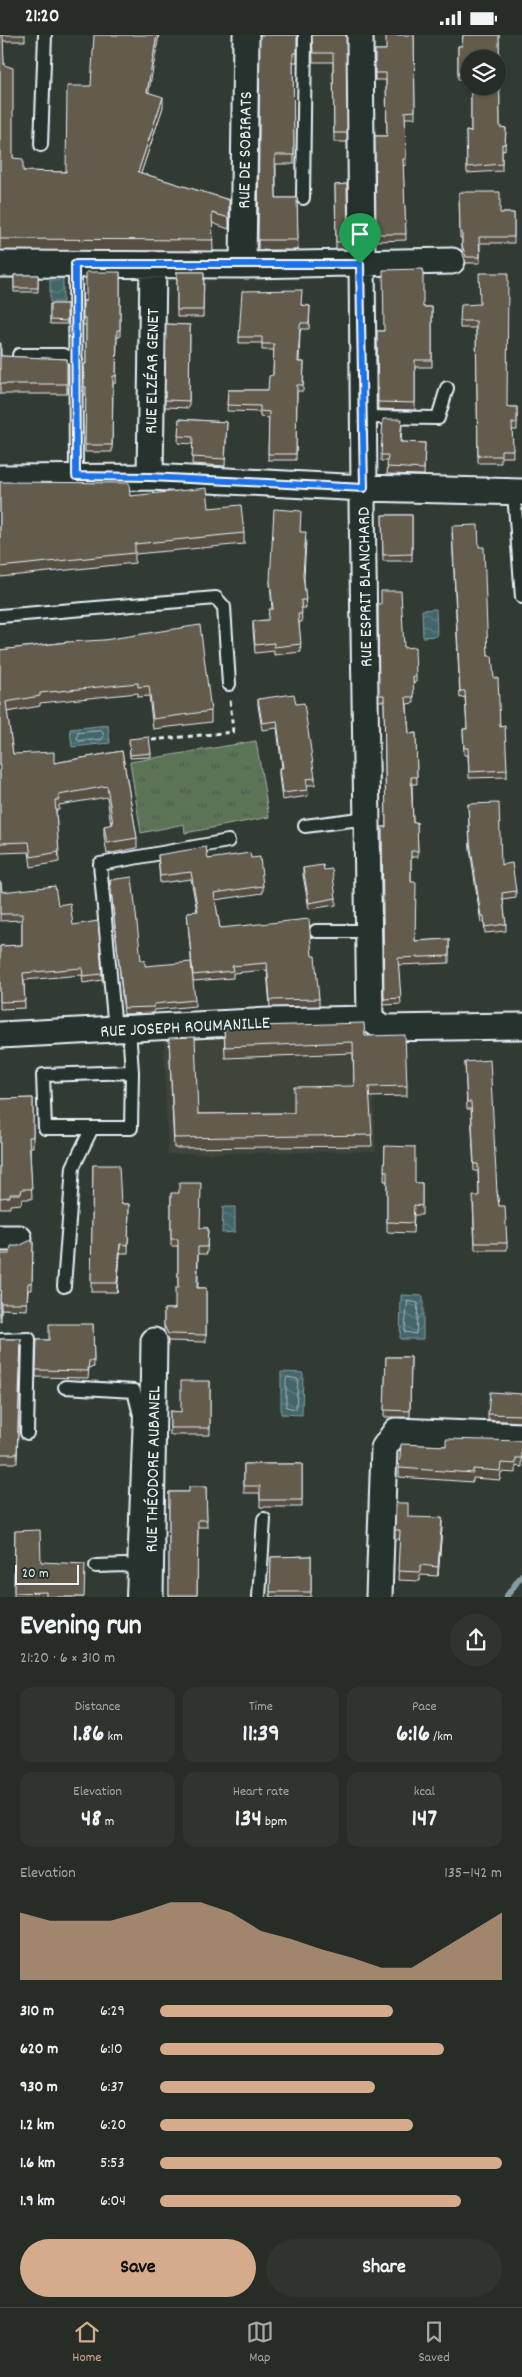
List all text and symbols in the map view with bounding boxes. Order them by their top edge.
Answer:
text: 21:20 [25,4,59,31]
map controls [461,50,506,95]
button: layers [461,50,506,95]
street label: RUE DE SOBIRATS [233,91,260,209]
pin [339,213,381,264]
icon: arrive [346,220,374,248]
street label: RUE ELZÉAR GENET [140,308,167,434]
street label: RUE ESPRIT BLANCHARD [353,507,380,667]
street label: RUE JOSEPH ROUMANILLE [100,1012,271,1045]
street label: RUE THÉODORE AUBANEL [141,1385,168,1553]
scale bar [15,1562,79,1585]
text: 20 m [22,1564,49,1584]
text: Evening run [20,1608,142,1648]
button: share [450,1614,502,1666]
text: 21:20 · 6 × 310 m [20,1647,115,1670]
text: Distance [75,1697,121,1717]
text: Time [249,1697,273,1717]
text: Pace [412,1697,437,1717]
text: 1.86 [72,1717,104,1753]
text: 11:39 [242,1717,280,1753]
text: 6:16 [396,1717,430,1753]
text: km [104,1727,123,1747]
text: /km [430,1727,453,1747]
text: Elevation [73,1782,122,1802]
text: Heart rate [233,1782,289,1802]
text: kcal [414,1782,435,1802]
text: 48 [81,1802,101,1838]
text: 134 [235,1802,262,1838]
text: 147 [412,1802,437,1838]
text: m [101,1812,114,1832]
text: bpm [262,1812,287,1832]
text: Elevation [20,1862,76,1885]
text: 135–142 m [444,1862,502,1885]
text: 310 m [20,2000,54,2023]
text: 6:29 [100,2000,125,2023]
text: 620 m [20,2038,58,2061]
text: 6:10 [100,2038,123,2061]
text: 930 m [20,2076,58,2099]
text: 6:37 [100,2076,124,2099]
text: 1.2 km [20,2114,54,2137]
text: 6:20 [100,2114,126,2137]
text: 1.6 km [20,2152,55,2175]
text: 5:53 [100,2152,125,2175]
text: 1.9 km [20,2190,55,2213]
text: 6:04 [100,2190,126,2213]
button: Save [20,2239,256,2297]
button: Share [266,2239,502,2297]
tab: Home [72,2318,101,2368]
tab: Map [246,2318,274,2368]
tab: Saved [418,2318,450,2368]

